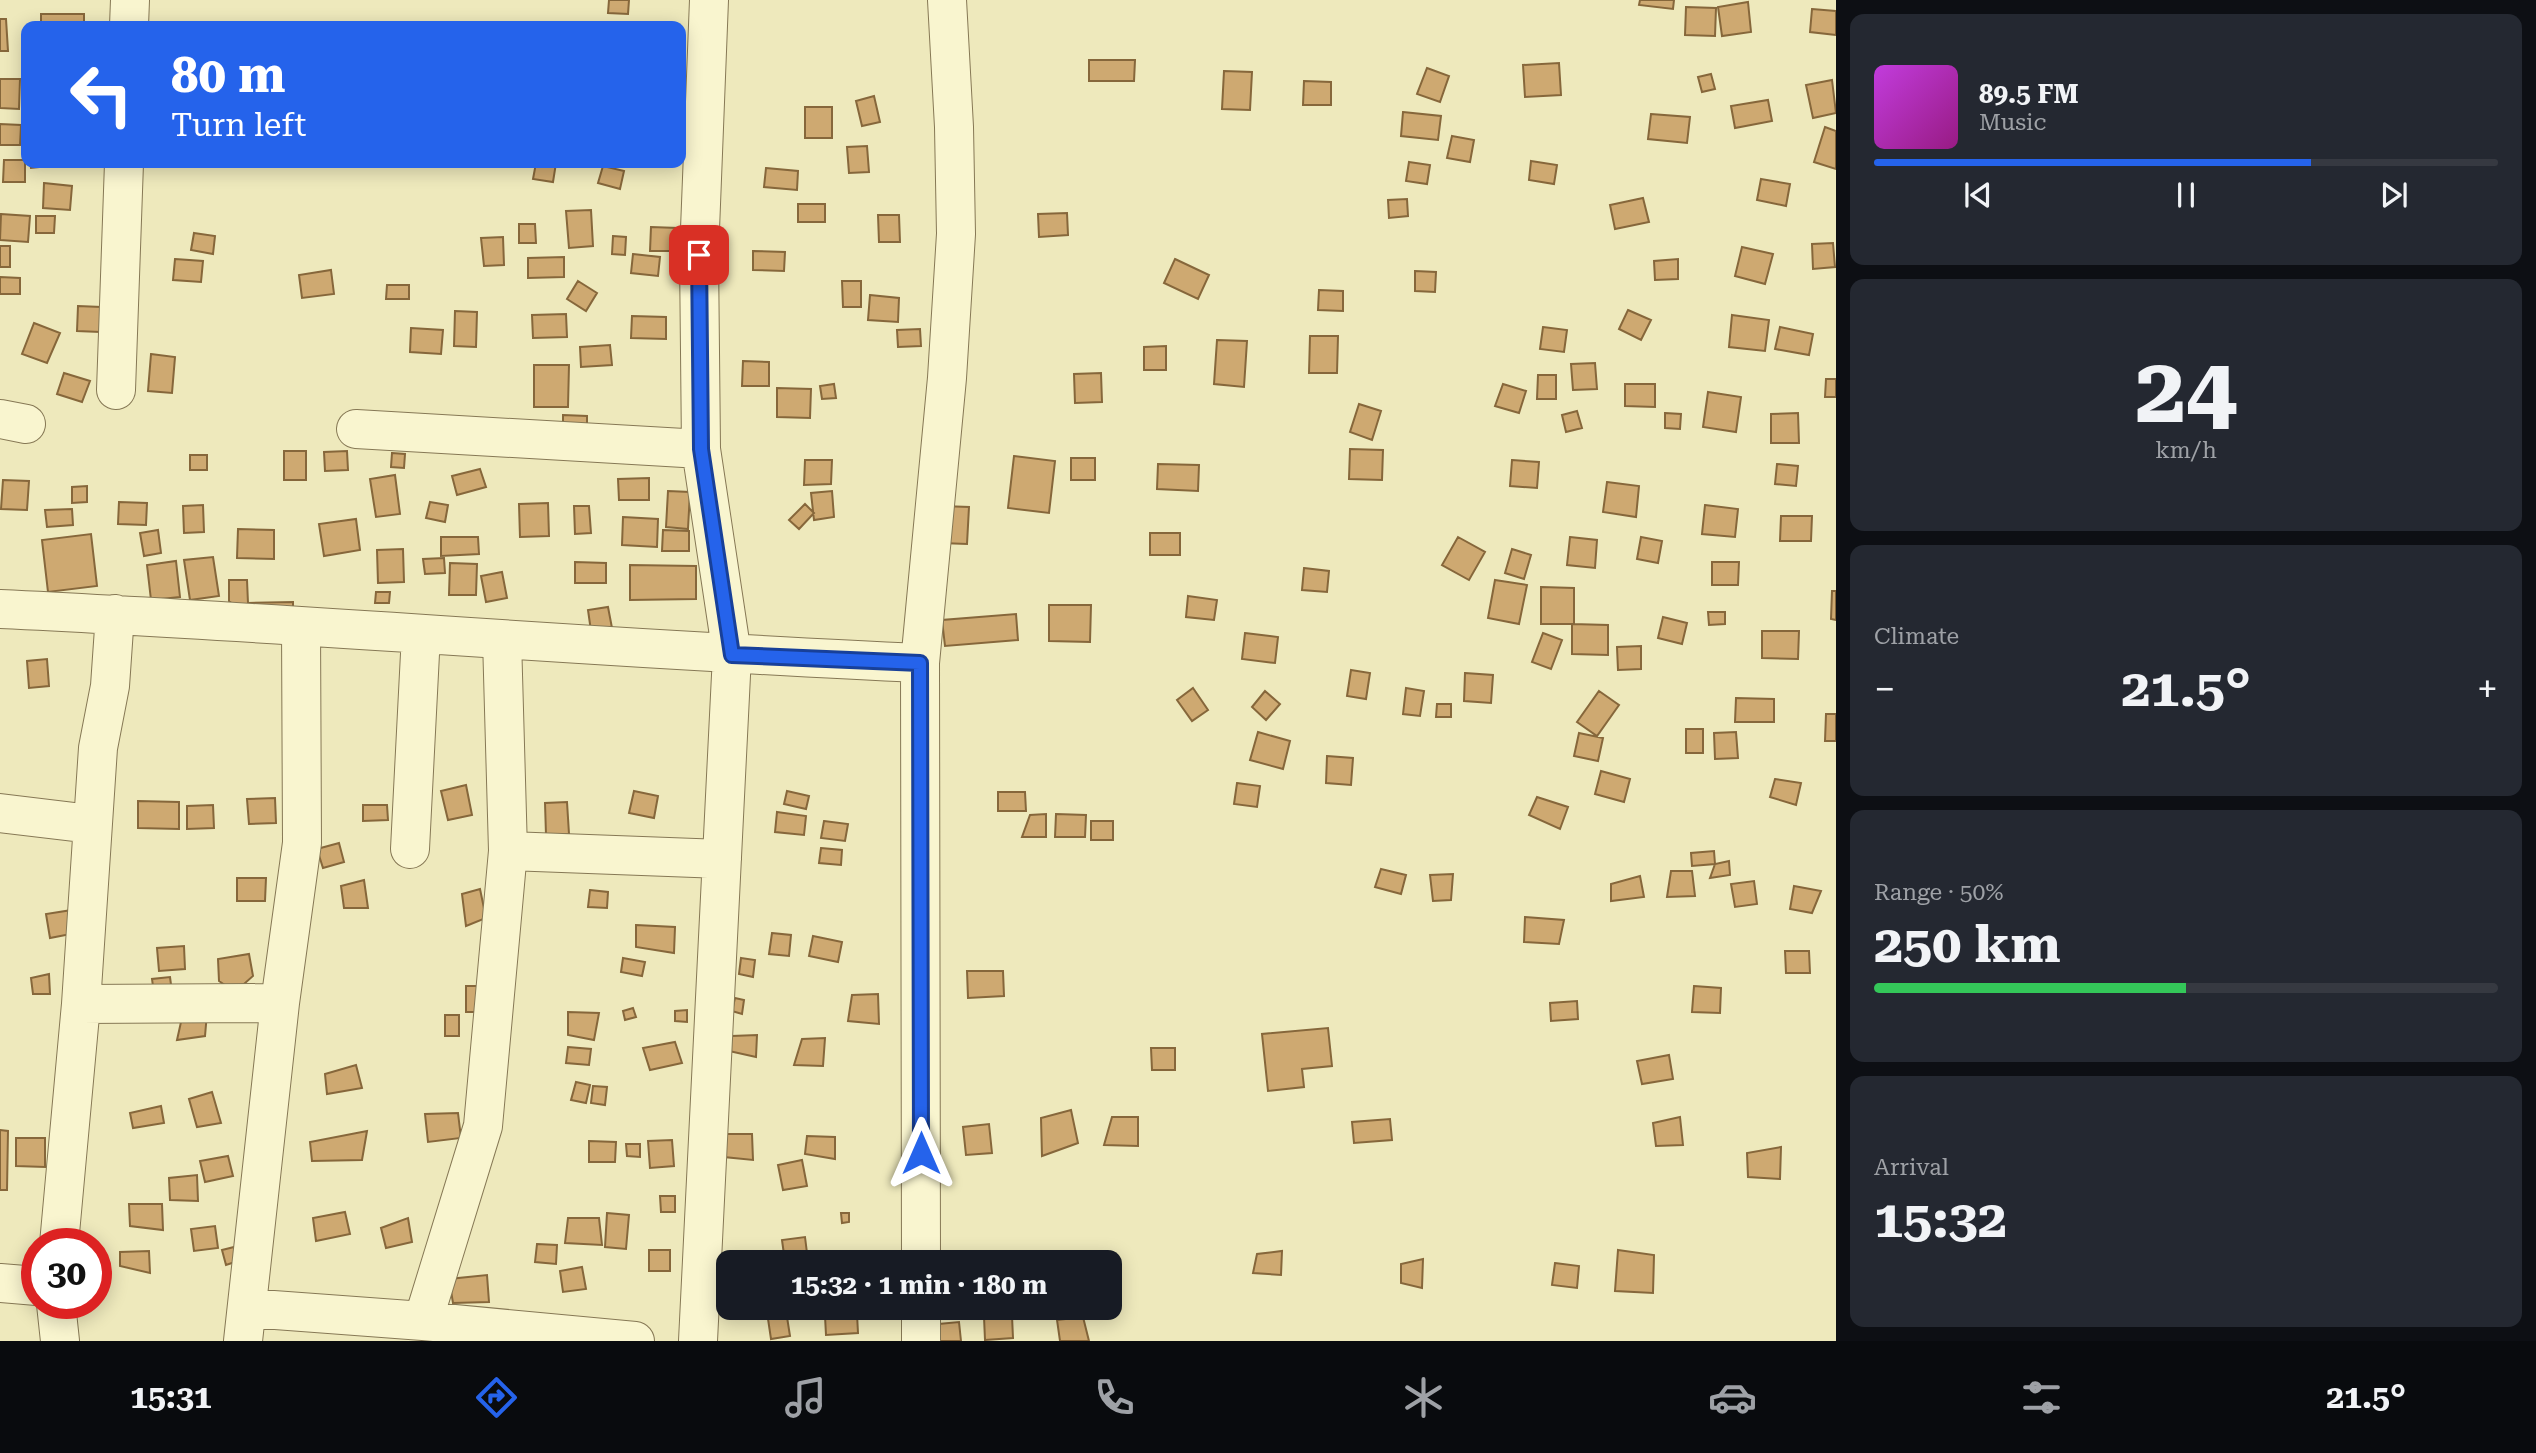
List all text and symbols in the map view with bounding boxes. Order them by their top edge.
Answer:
text: 80 m [171,47,286,104]
icon: left [56,49,147,140]
text: 89.5 FM [1979,79,2079,109]
text: Turn left [171,106,306,144]
text: Music [1979,109,2046,136]
icon: previous [1959,176,1997,214]
icon: pause [2167,176,2205,214]
icon: next [2375,176,2413,214]
pin [669,225,729,285]
icon: arrive [680,236,718,274]
text: 24 [2135,338,2237,444]
text: km/h [2155,437,2217,464]
text: Climate [1874,623,1959,650]
text: 21.5° [2121,658,2251,719]
text: − [1874,667,1895,711]
text: + [2477,667,2498,711]
text: Range · 50% [1874,879,2003,906]
text: 250 km [1874,914,2061,975]
position arrow [884,1116,958,1190]
text: Arrival [1874,1154,1949,1181]
text: 15:32 [1874,1189,2007,1250]
speed limit sign: 30 [21,1228,112,1319]
text: 15:32 · 1 min · 180 m [791,1270,1047,1300]
icon: directions [472,1373,521,1422]
icon: music [781,1373,830,1422]
icon: phone [1090,1373,1139,1422]
icon: climate [1399,1373,1448,1422]
icon: car [1708,1373,1757,1422]
icon: filters [2017,1373,2066,1422]
text: 15:31 [130,1378,212,1416]
text: 21.5° [2326,1378,2406,1416]

